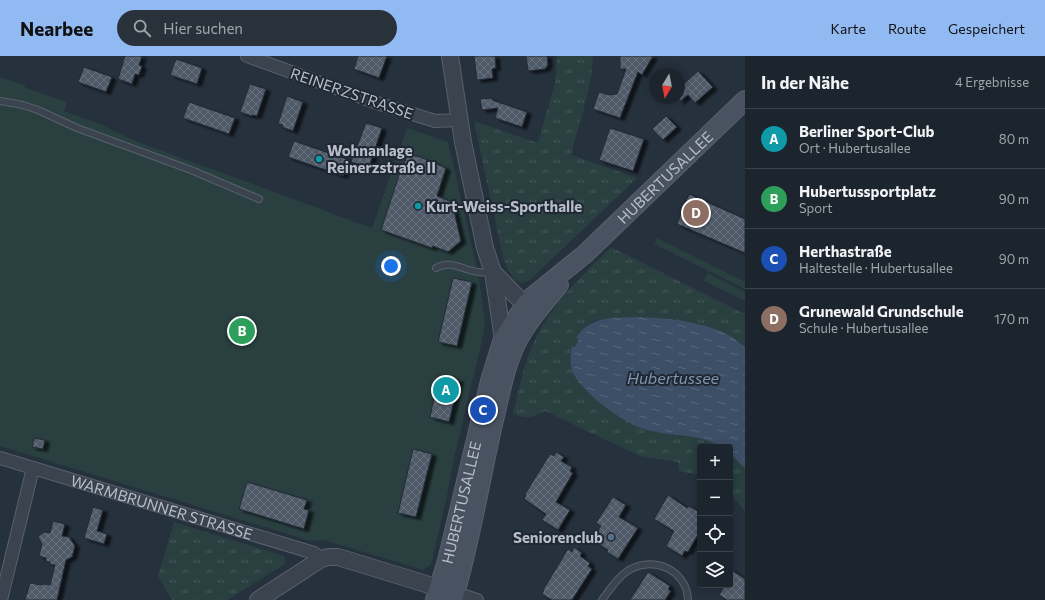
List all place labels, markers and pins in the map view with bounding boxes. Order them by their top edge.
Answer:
place label: Wohnanlage Reinerzstraße II [327,141,436,176]
marker: Wohnanlage Reinerzstraße II [314,154,324,164]
place label: Kurt-Weiss-Sporthalle [426,197,582,215]
pin: D [683,198,709,228]
marker: Kurt-Weiss-Sporthalle [413,201,423,211]
pin: B [229,316,255,346]
pin: A [433,375,459,405]
pin: C [470,395,496,425]
place label: Seniorenclub [513,528,603,546]
marker: Seniorenclub [606,532,616,542]

